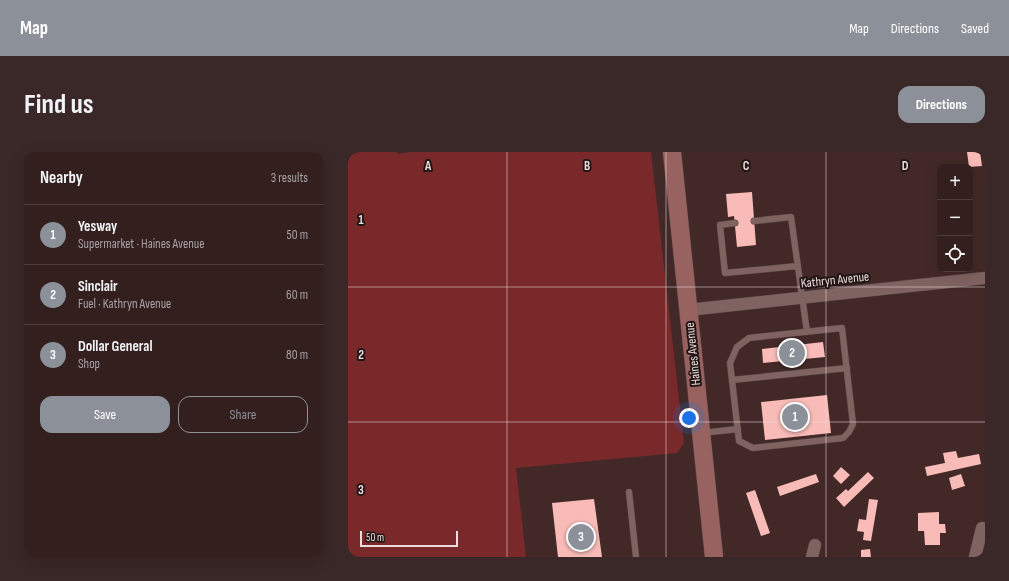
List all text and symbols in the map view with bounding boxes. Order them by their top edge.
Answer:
text: Map [20,17,48,40]
text: Map [849,20,869,37]
text: Directions [891,20,939,37]
text: Saved [961,20,989,37]
button: Directions [898,86,985,123]
text: Find us [24,88,93,121]
text: A [424,158,432,174]
text: B [584,158,590,174]
text: C [743,158,750,174]
text: D [902,158,909,174]
map controls [937,164,973,272]
button: + [937,164,973,200]
text: Nearby [40,168,83,188]
text: 3 results [271,170,308,186]
button: − [937,200,973,236]
text: 1 [358,212,364,228]
text: Yesway [78,217,117,236]
text: 1 [50,227,56,243]
text: 50 m [287,227,308,243]
text: Supermarket · Haines Avenue [78,236,204,252]
button: locate [937,236,973,272]
street label: Kathryn Avenue [800,268,870,292]
text: Sinclair [78,277,118,296]
text: 2 [50,287,56,303]
text: 60 m [286,287,308,303]
text: Fuel · Kathryn Avenue [78,296,171,312]
street label: Haines Avenue [682,322,704,386]
text: Dollar General [78,337,153,356]
pin: 2 [779,338,805,368]
text: 3 [50,347,56,363]
text: 80 m [286,347,308,363]
text: 2 [358,347,364,363]
text: Shop [78,356,100,372]
button: Save [40,396,170,433]
button: Share [178,396,308,433]
pin: 1 [782,402,808,432]
your location [679,408,699,428]
text: 3 [358,482,364,498]
pin: 3 [568,522,594,552]
scale bar [360,529,458,548]
text: 50 m [366,531,384,544]

